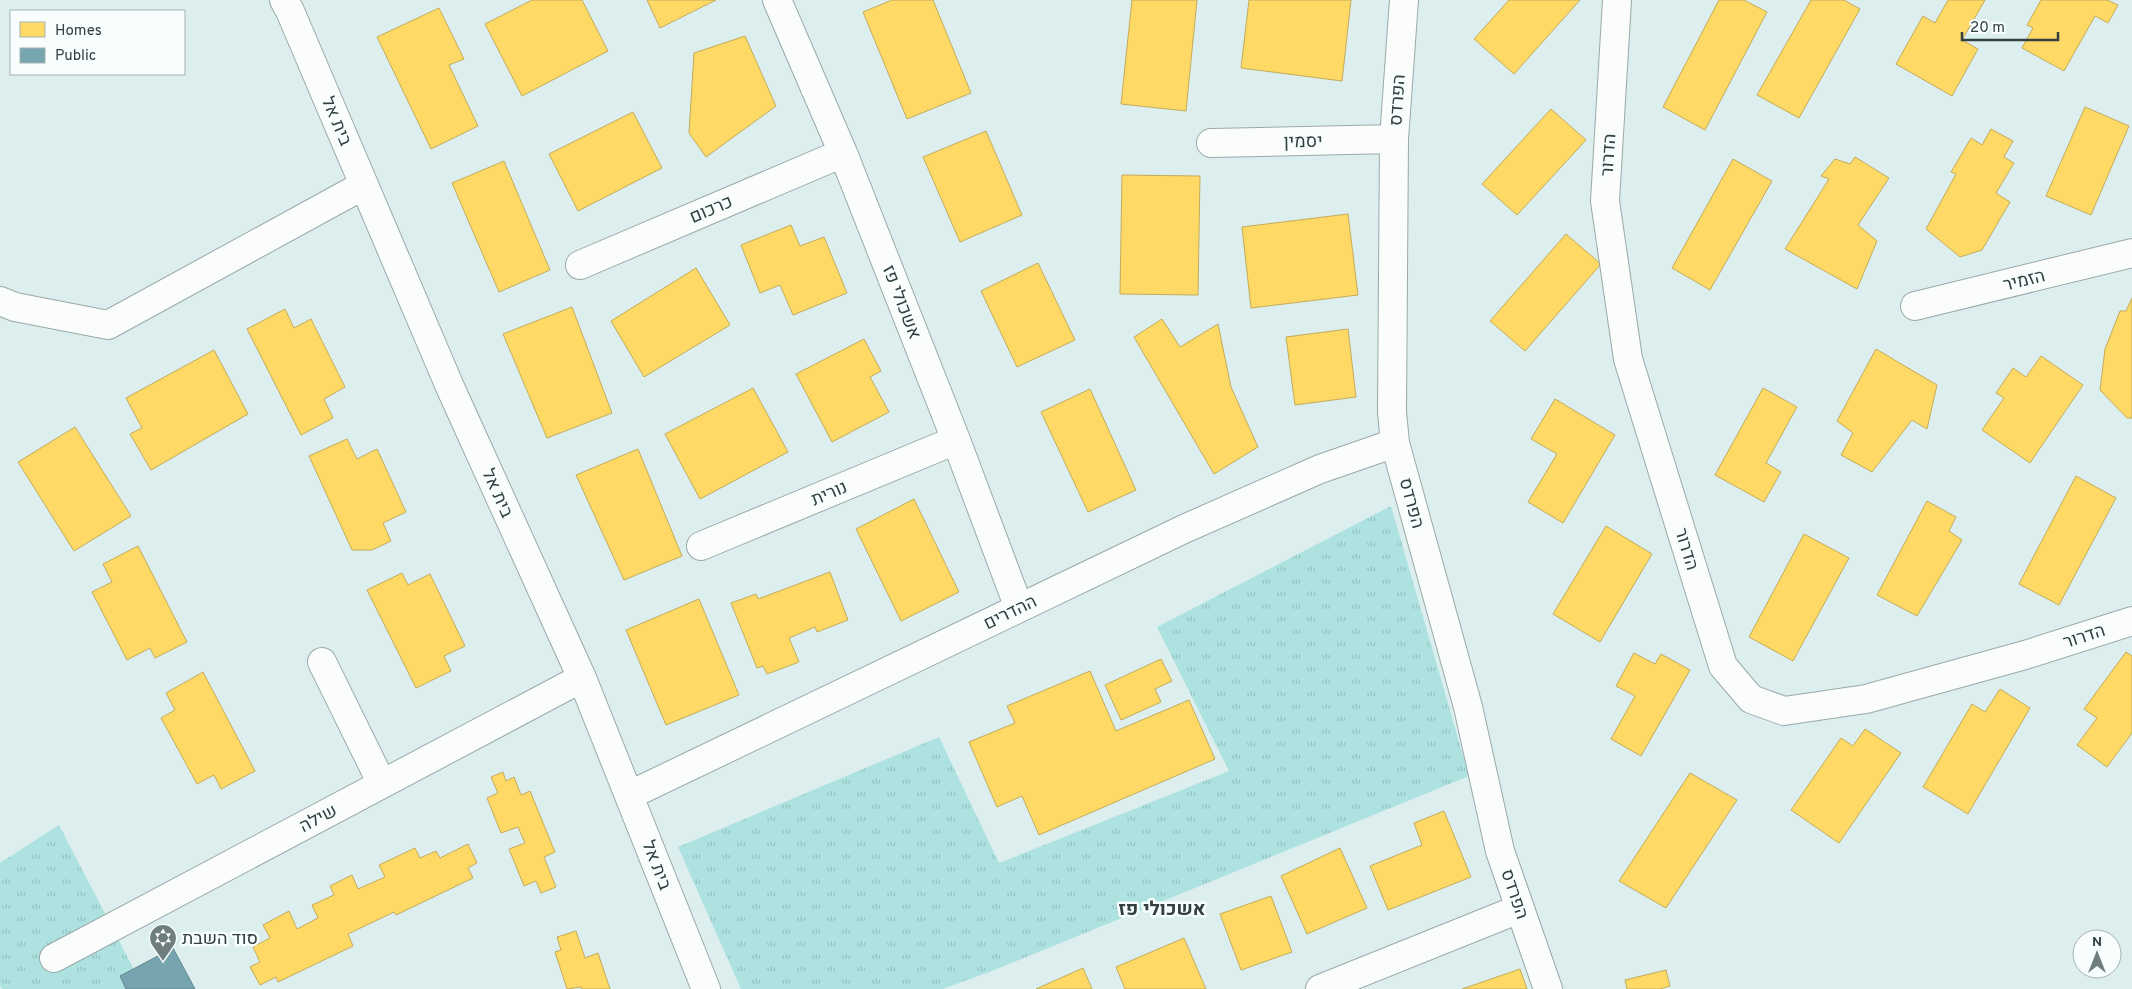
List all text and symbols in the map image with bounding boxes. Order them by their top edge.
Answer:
legend [10,10,185,75]
scale bar [1962,10,2058,42]
text: 20 m [1970,19,2005,38]
text: Homes [55,22,102,41]
text: Public [55,47,96,66]
street label: הפרדס [1385,74,1412,127]
street label: בית אל [315,94,356,150]
street label: יסמין [1283,131,1323,154]
street label: הדרור [1597,133,1622,177]
street label: כרכום [686,191,737,230]
street label: אשכולי פז [876,262,925,343]
street label: הזמיר [2001,265,2048,298]
street label: בית אל [476,466,518,522]
street label: נורית [808,476,851,512]
street label: הפרדס [1393,476,1428,531]
street label: הדרור [1668,526,1703,573]
street label: ההדרים [980,591,1041,636]
street label: הדרור [2060,620,2108,655]
street label: שילה [296,800,342,839]
street label: בית אל [636,838,676,894]
street label: הפרדס [1494,866,1533,923]
district label: אשכולי פז [1119,898,1205,922]
synagogue icon: סוד השבת [148,923,178,962]
place label: סוד השבת [182,928,258,951]
north arrow [2072,929,2122,979]
text: N [2092,934,2102,951]

